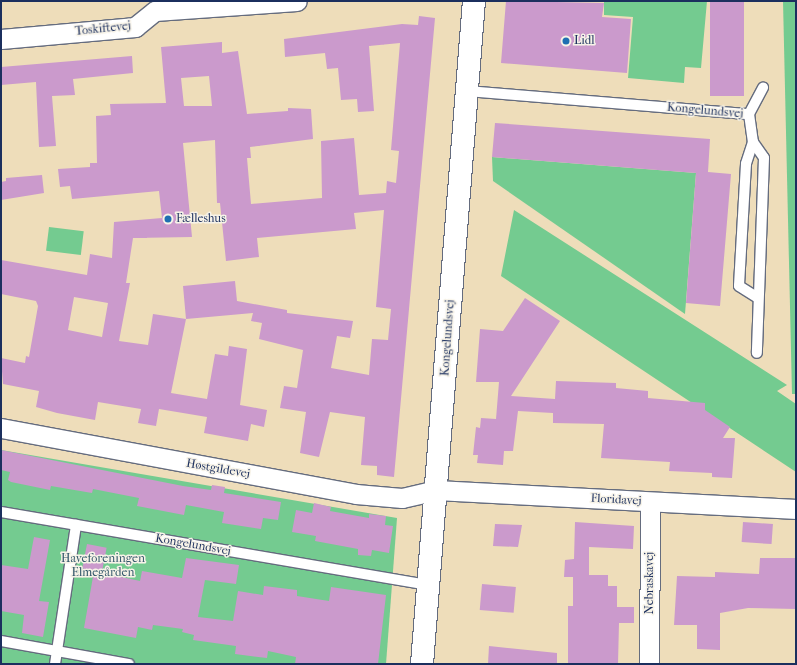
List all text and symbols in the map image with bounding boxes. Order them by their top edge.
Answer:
street label: Toskiftevej [74,19,132,39]
place label: Lidl [574,34,595,48]
marker: Lidl [561,36,571,46]
street label: Kongelundsvej [666,100,744,122]
place label: Fælleshus [176,212,226,226]
marker: Fælleshus [163,214,173,224]
street label: Kongelundsvej [438,299,458,377]
street label: Høstgildevej [185,456,251,482]
street label: Floridavej [590,491,642,509]
street label: Kongelundsvej [154,531,232,559]
park label: Haveforeningen Elmegården [61,552,145,580]
street label: Nebraskavej [643,552,657,614]

